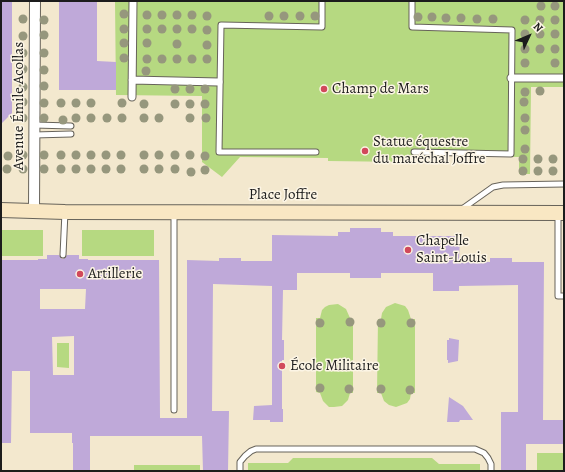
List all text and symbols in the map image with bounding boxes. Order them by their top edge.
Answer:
north arrow [509,16,549,56]
text: N [530,19,546,35]
street label: Avenue Émile Acollas [10,42,28,170]
place label: Champ de Mars [332,80,429,98]
marker: Champ de Mars [319,84,329,94]
place label: Statue équestre du maréchal Joffre [373,133,485,168]
marker: Statue équestre du maréchal Joffre [360,146,370,156]
street label: Place Joffre [249,186,317,204]
place label: Chapelle Saint-Louis [416,232,487,267]
marker: Chapelle Saint-Louis [403,245,413,255]
place label: Artillerie [88,265,142,283]
marker: Artillerie [75,269,85,279]
place label: École Militaire [290,357,379,375]
marker: École Militaire [277,361,287,371]

